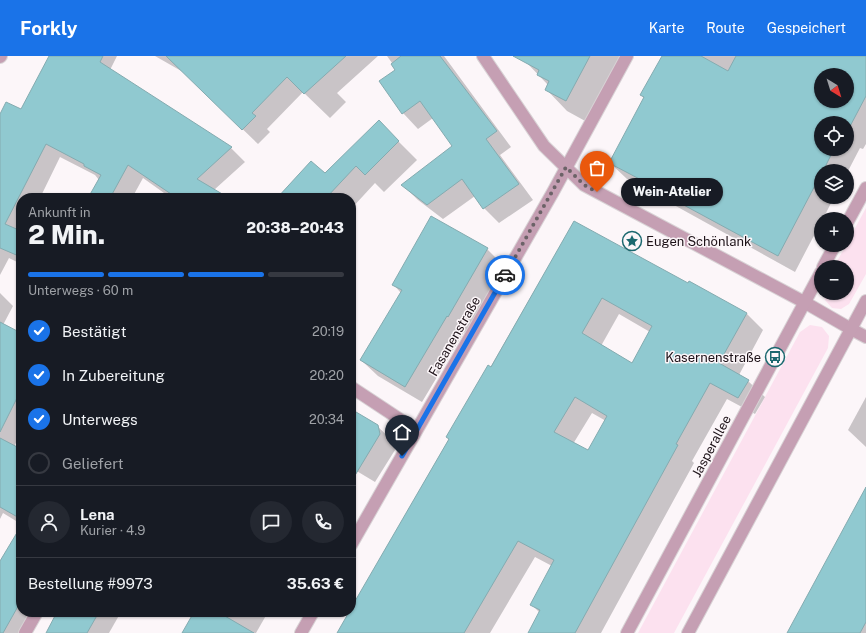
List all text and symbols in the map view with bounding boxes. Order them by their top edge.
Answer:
text: Forkly [20,17,78,39]
text: Karte [649,20,684,36]
text: Route [706,20,745,36]
text: Gespeichert [767,20,846,36]
north arrow [814,68,854,108]
map controls [814,68,854,300]
button: locate [814,116,854,156]
pin [580,151,614,192]
icon: bag [586,157,608,179]
button: layers [814,164,854,204]
callout: Wein-Atelier [621,178,723,206]
text: Wein-Atelier [633,184,711,199]
text: Ankunft in [28,205,91,220]
button: + [814,212,854,252]
text: 2 Min. [28,219,105,250]
text: 20:38–20:43 [246,219,344,236]
place icon: Eugen Schönlank [621,230,643,252]
place label: Eugen Schönlank [646,234,751,249]
courier [485,255,525,295]
button: − [814,260,854,300]
icon: car [494,264,516,286]
text: Unterwegs · 60 m [28,283,133,298]
street label: Fasanenstraße [426,294,483,379]
icon: check [28,320,50,342]
text: Bestätigt [62,323,126,340]
text: 20:19 [312,324,344,339]
bus stop icon: Kasernenstraße [764,346,786,368]
place label: Kasernenstraße [665,350,761,365]
icon: check [28,364,50,386]
text: In Zubereitung [62,367,165,384]
text: 20:20 [309,368,344,383]
icon: check [28,408,50,430]
text: Unterwegs [62,411,138,428]
text: 20:34 [309,412,344,427]
street label: Jasperallee [689,413,734,480]
pin [385,415,419,456]
icon: home [391,421,413,443]
text: Geliefert [62,455,124,472]
button: person [28,501,70,543]
button: chat [250,501,292,543]
button: phone [302,501,344,543]
text: Lena [80,506,115,523]
text: Kurier · 4.9 [80,523,145,538]
text: Bestellung #9973 [28,575,153,592]
text: 35.63 € [287,575,344,592]

